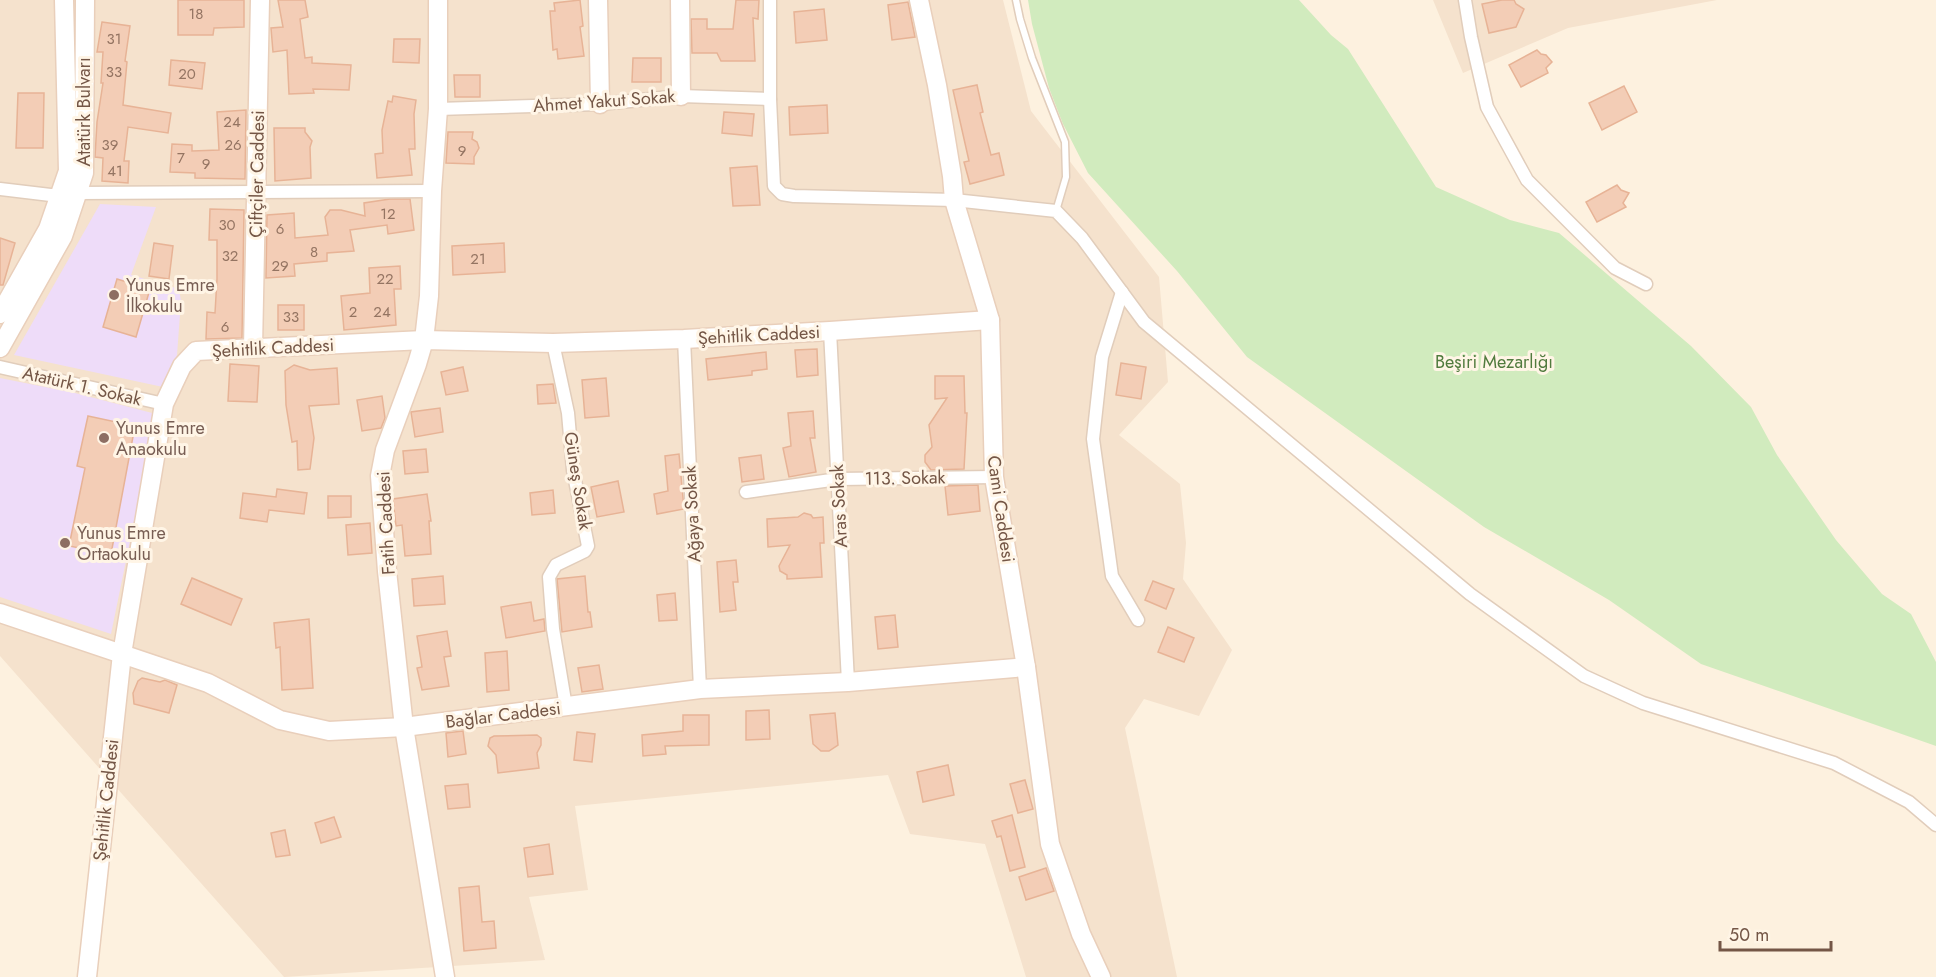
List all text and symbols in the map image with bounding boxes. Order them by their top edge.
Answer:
house number: 18 [189,3,203,25]
house number: 31 [107,28,121,50]
street label: Atatürk Bulvarı [71,57,97,167]
house number: 33 [106,61,122,83]
house number: 20 [178,63,196,85]
street label: Ahmet Yakut Sokak [532,83,676,119]
street label: Çiftçiler Caddesi [243,110,271,238]
house number: 24 [223,111,241,133]
house number: 39 [102,134,118,156]
house number: 26 [224,134,242,156]
house number: 9 [458,140,466,162]
house number: 7 [177,147,185,169]
house number: 9 [202,153,210,175]
house number: 41 [107,160,123,182]
house number: 12 [380,203,396,225]
house number: 30 [218,214,236,236]
house number: 6 [276,218,284,240]
house number: 8 [310,241,318,263]
house number: 32 [222,245,238,267]
house number: 21 [470,248,486,270]
house number: 29 [271,255,289,277]
house number: 22 [376,268,394,290]
place label: Yunus Emre İlkokulu [126,272,215,319]
marker: Yunus Emre İlkokulu [107,288,121,302]
house number: 2 [349,301,357,323]
house number: 24 [373,301,391,323]
house number: 33 [283,306,299,328]
house number: 6 [221,316,229,338]
street label: Şehitlik Caddesi [697,319,821,351]
street label: Şehitlik Caddesi [211,332,335,364]
park label: Beşiri Mezarlığı [1435,349,1553,375]
street label: Atatürk 1. Sokak [20,360,144,412]
place label: Yunus Emre Anaokulu [116,415,205,462]
street label: Güneş Sokak [557,430,599,532]
marker: Yunus Emre Anaokulu [97,431,111,445]
street label: Cami Caddesi [981,454,1021,564]
street label: Aras Sokak [824,464,854,548]
street label: 113. Sokak [864,464,946,492]
street label: Ağaya Sokak [676,465,708,563]
street label: Fatih Caddesi [370,471,402,575]
place label: Yunus Emre Ortaokulu [77,520,166,567]
marker: Yunus Emre Ortaokulu [58,536,72,550]
street label: Bağlar Caddesi [444,695,562,735]
street label: Şehitlik Caddesi [87,738,125,862]
scale bar [1720,914,1831,952]
text: 50 m [1729,922,1769,948]

